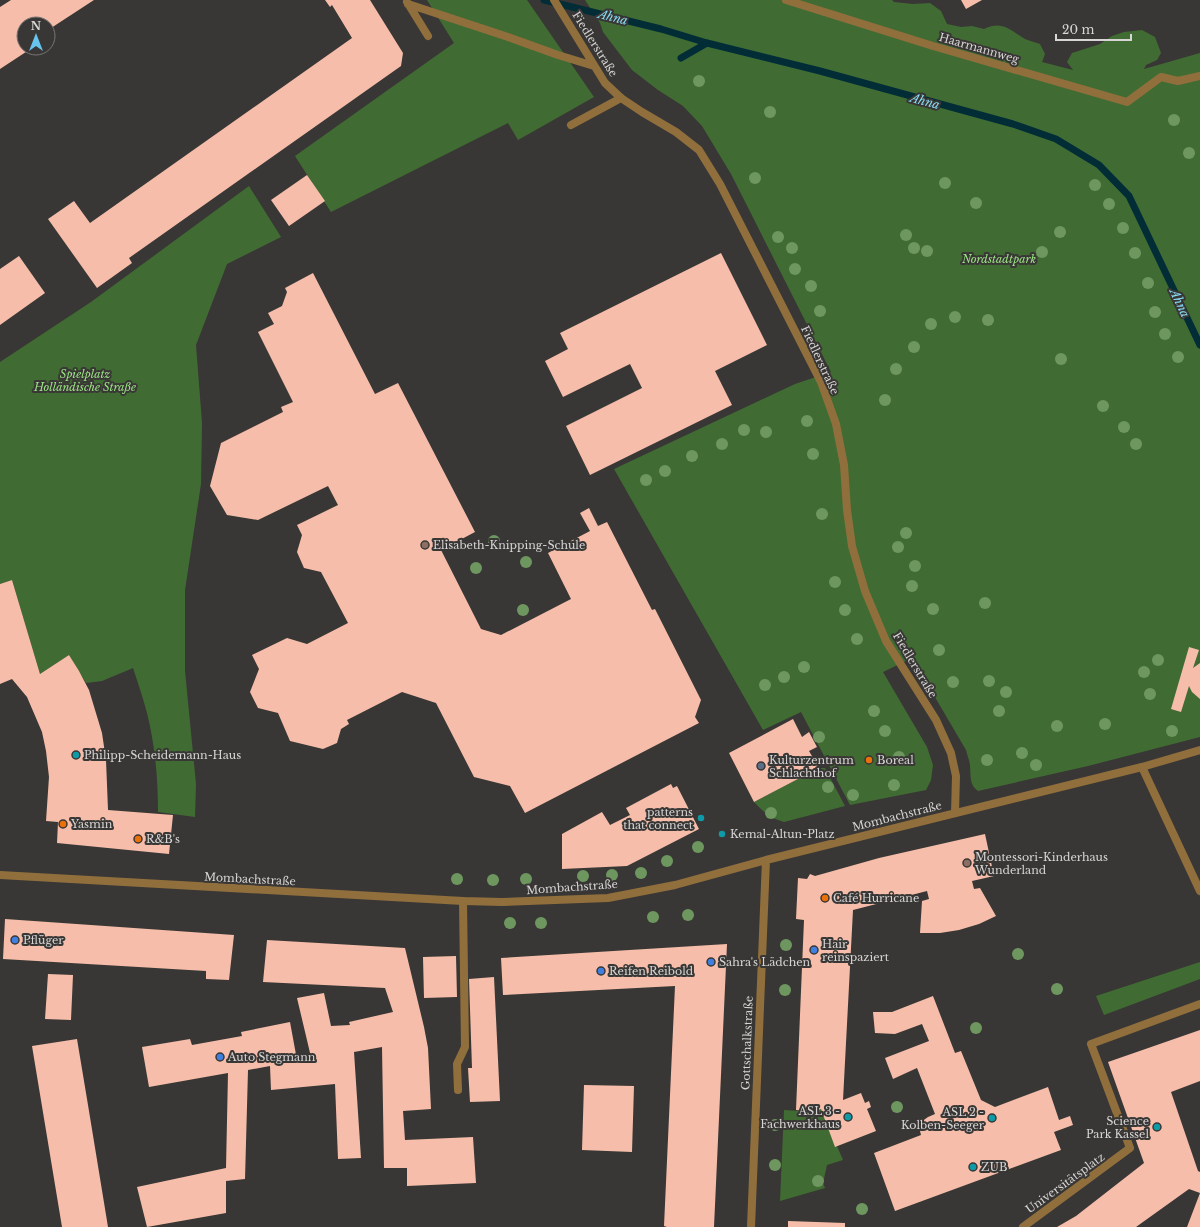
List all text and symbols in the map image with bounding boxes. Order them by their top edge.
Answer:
water label: Ahna [595,6,629,28]
street label: Fiedlerstraße [569,9,621,79]
north arrow [16,16,56,56]
scale bar [1056,16,1131,42]
text: N [31,19,42,33]
text: 20 m [1062,22,1094,37]
street label: Haarmannweg [937,30,1021,66]
water label: Ahna [907,89,942,112]
park label: Nordstadtpark [961,252,1036,266]
water label: Ahna [1166,284,1193,320]
street label: Fiedlerstraße [798,323,842,397]
park label: Spielplatz Holländische Straße [33,367,136,394]
place label: Elisabeth-Knipping-Schule [433,538,585,552]
marker: Elisabeth-Knipping-Schule [420,540,430,550]
street label: Fiedlerstraße [890,630,940,700]
place label: Philipp-Scheidemann-Haus [84,748,241,762]
marker: Philipp-Scheidemann-Haus [71,750,81,760]
place label: Kulturzentrum Schlachthof [769,753,854,780]
place label: Boreal [877,753,914,767]
marker: Boreal [864,755,874,765]
marker: Kulturzentrum Schlachthof [756,761,766,771]
street label: Mombachstraße [851,798,943,834]
place label: patterns that connect [623,805,694,832]
marker: patterns that connect [696,813,706,823]
place label: Yasmin [70,817,113,831]
marker: Yasmin [58,819,68,829]
place label: Kemal-Altun-Platz [730,827,835,841]
marker: Kemal-Altun-Platz [717,829,727,839]
place label: R&B's [146,832,180,846]
marker: R&B's [133,834,143,844]
place label: Montessori-Kinderhaus Wunderland [974,850,1108,877]
marker: Montessori-Kinderhaus Wunderland [962,858,972,868]
street label: Mombachstraße [204,870,296,888]
street label: Mombachstraße [526,877,618,897]
place label: Café Hurricane [833,891,919,905]
marker: Café Hurricane [820,893,830,903]
place label: Pflüger [23,933,64,947]
marker: Pflüger [10,935,20,945]
place label: Hair reinspaziert [822,937,890,964]
marker: Hair reinspaziert [809,945,819,955]
place label: Sahra's Lädchen [719,955,811,969]
marker: Sahra's Lädchen [706,957,716,967]
place label: Reifen Reibold [609,964,694,978]
marker: Reifen Reibold [596,966,606,976]
street label: Gottschalkstraße [738,996,756,1090]
place label: Auto Stegmann [227,1050,316,1064]
marker: Auto Stegmann [215,1052,225,1062]
place label: ASL 3 - Fachwerkhaus [760,1104,840,1131]
place label: ASL 2 - Kolben-Seeger [901,1105,985,1132]
marker: ASL 3 - Fachwerkhaus [843,1112,853,1122]
marker: ASL 2 - Kolben-Seeger [987,1113,997,1123]
place label: Science Park Kassel [1086,1114,1149,1141]
marker: Science Park Kassel [1152,1122,1162,1132]
street label: Universitätsplatz [1023,1150,1107,1216]
place label: ZUB [981,1160,1007,1174]
marker: ZUB [968,1162,978,1172]

